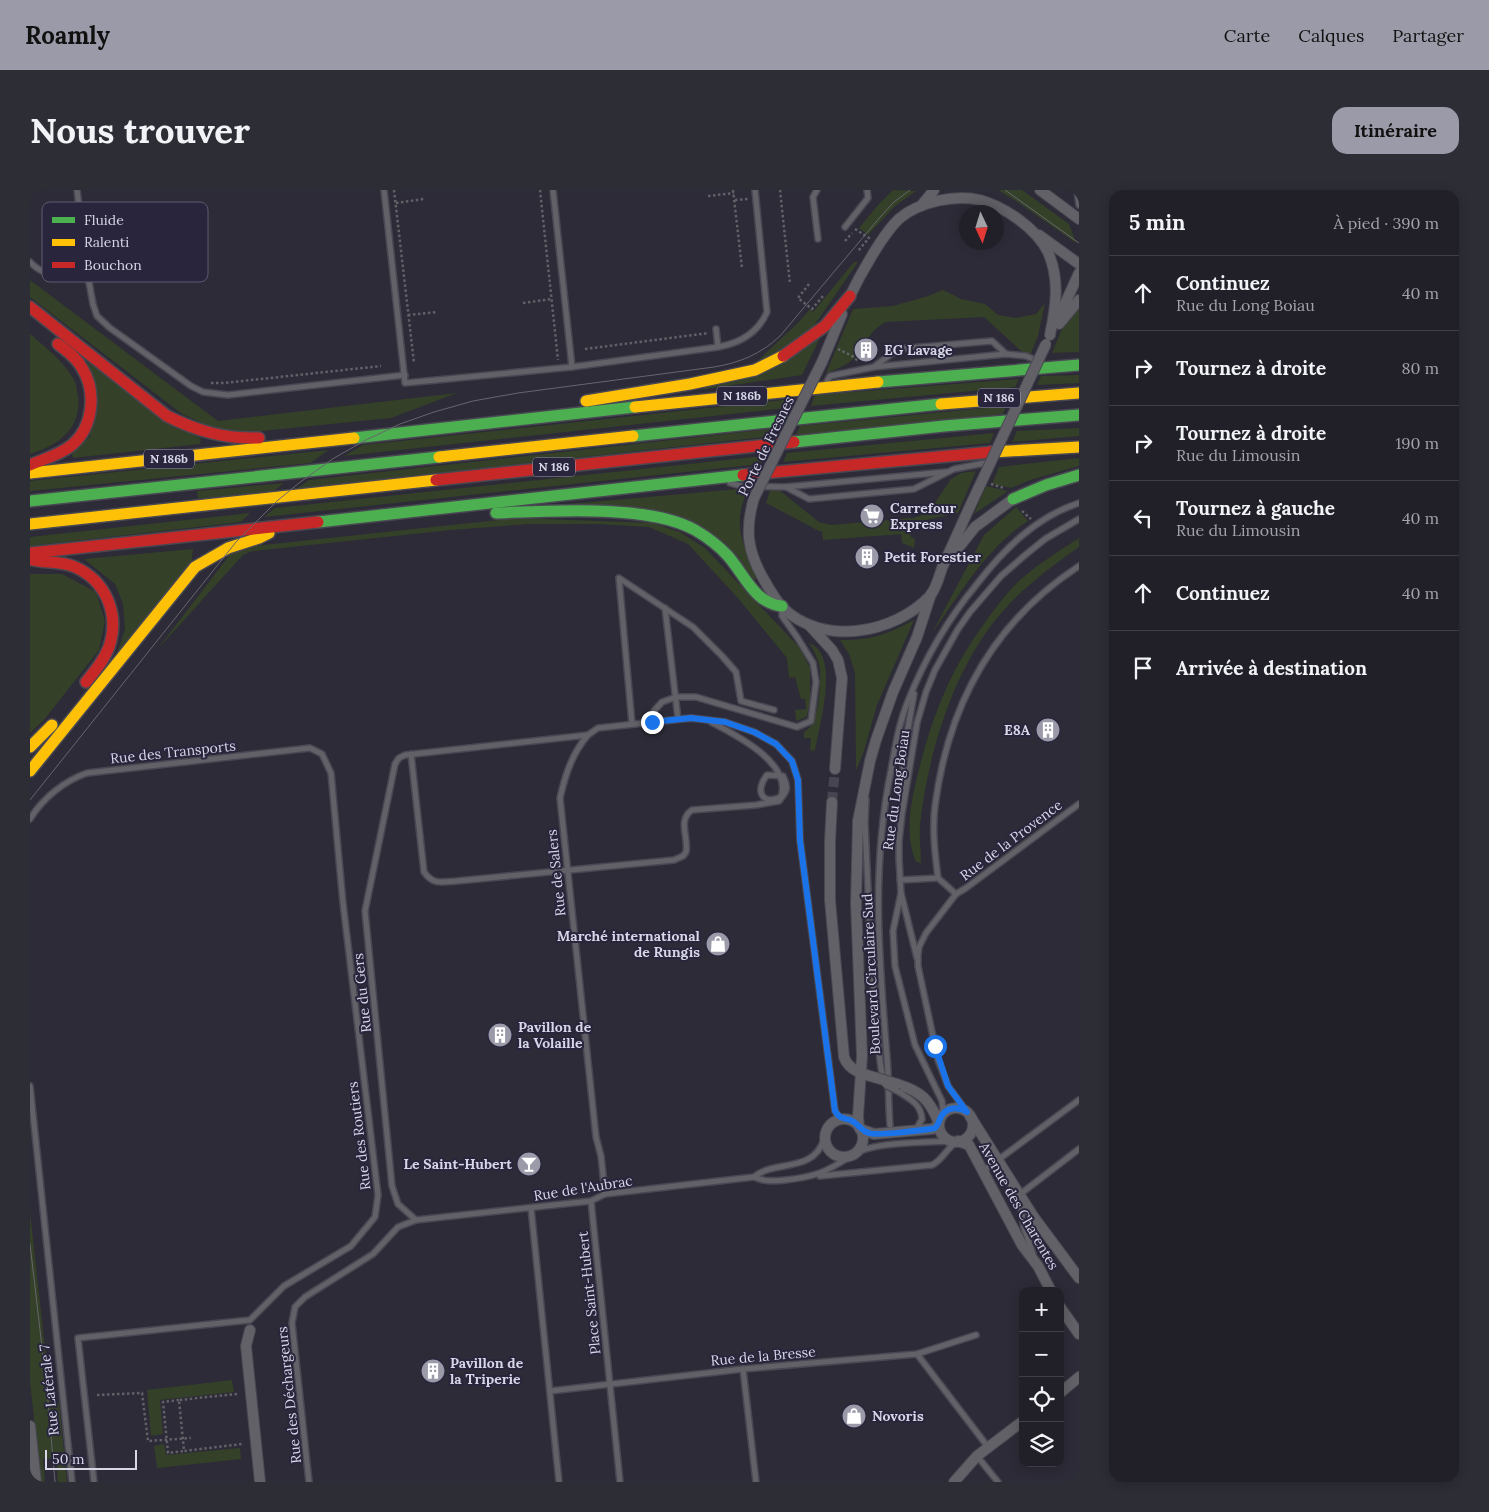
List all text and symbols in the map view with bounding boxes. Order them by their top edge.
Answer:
text: Roamly [25,20,110,51]
text: Carte [1224,24,1270,47]
text: Calques [1298,24,1364,47]
text: Partager [1392,24,1464,47]
button: Itinéraire [1332,107,1459,154]
text: Nous trouver [30,108,250,153]
legend [42,202,208,282]
north arrow [959,205,1004,250]
text: 5 min [1129,209,1185,236]
text: Fluide [84,211,124,229]
text: À pied · 390 m [1334,213,1439,233]
text: Ralenti [84,233,129,251]
text: Bouchon [84,256,142,274]
text: Continuez [1176,271,1270,295]
icon: ahead [1129,279,1157,307]
text: 40 m [1402,283,1439,303]
text: Rue du Long Boiau [1176,295,1315,315]
building icon: EG Lavage [853,337,879,363]
place label: EG Lavage [884,341,953,359]
icon: right [1129,354,1157,382]
text: Tournez à droite [1176,356,1326,380]
text: 80 m [1402,358,1439,378]
road number: N 186b [717,387,767,406]
road number: N 186 [978,388,1020,408]
street label: Porte de Fresnes [734,393,798,499]
text: Tournez à droite [1176,421,1326,445]
icon: right [1129,429,1157,457]
text: 190 m [1395,433,1439,453]
text: Rue du Limousin [1176,445,1300,465]
road number: N 186b [144,450,194,468]
road number: N 186 [533,458,575,476]
text: Tournez à gauche [1176,496,1335,520]
place label: Carrefour Express [890,499,956,533]
supermarket icon: Carrefour Express [859,503,885,529]
icon: left [1129,504,1157,532]
text: 40 m [1402,508,1439,528]
text: Rue du Limousin [1176,520,1300,540]
building icon: Petit Forestier [854,544,880,570]
place label: Petit Forestier [884,548,981,566]
icon: ahead [1129,579,1157,607]
text: Continuez [1176,581,1270,605]
text: 40 m [1402,583,1439,603]
icon: arrive [1129,654,1157,682]
text: Arrivée à destination [1176,656,1367,680]
route end [641,711,664,734]
building icon: E8A [1035,717,1061,743]
place label: E8A [1004,721,1031,739]
street label: Rue du Long Boiau [879,729,913,851]
street label: Rue des Transports [109,736,237,768]
street label: Rue de la Provence [956,795,1066,884]
street label: Rue de Salers [542,829,570,917]
street label: Boulevard Circulaire Sud [858,893,884,1055]
place label: Marché international de Rungis [557,927,701,961]
shop icon: Marché international de Rungis [705,931,731,957]
street label: Rue du Gers [349,952,375,1034]
place label: Pavillon de la Volaille [518,1018,592,1052]
building icon: Pavillon de la Volaille [487,1022,513,1048]
route start [924,1035,947,1058]
street label: Rue des Routiers [343,1081,375,1191]
street label: Avenue des Charentes [975,1138,1063,1273]
bar icon: Le Saint-Hubert [516,1151,542,1177]
place label: Le Saint-Hubert [404,1155,512,1173]
street label: Rue de l'Aubrac [532,1171,634,1205]
street label: Place Saint-Hubert [574,1230,604,1356]
map controls [1019,1287,1064,1467]
button: + [1019,1287,1064,1332]
street label: Rue des Déchargeurs [273,1326,305,1464]
button: − [1019,1332,1064,1377]
street label: Rue de la Bresse [710,1342,817,1370]
street label: Rue Latérale 7 [35,1343,63,1437]
place label: Pavillon de la Triperie [450,1354,524,1388]
building icon: Pavillon de la Triperie [420,1358,446,1384]
button: locate [1019,1377,1064,1422]
shop icon: Novoris [841,1403,867,1429]
place label: Novoris [872,1407,924,1425]
button: layers [1019,1422,1064,1467]
scale bar [45,1447,138,1470]
text: 50 m [52,1450,85,1468]

